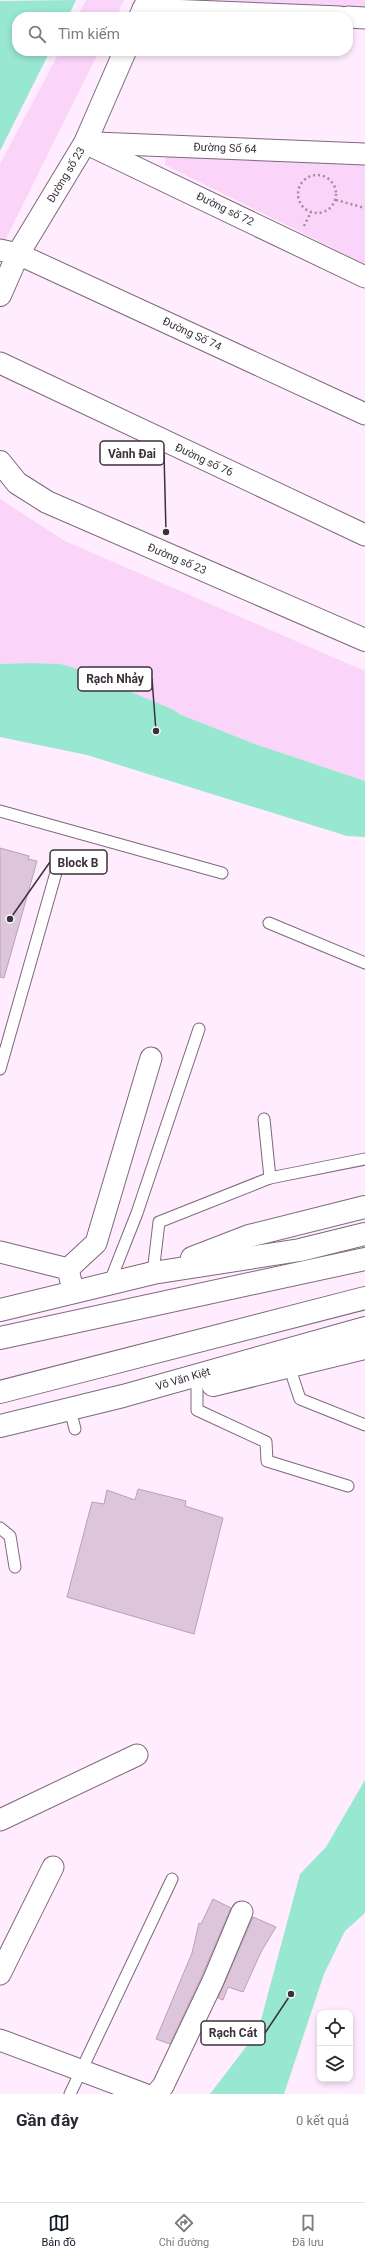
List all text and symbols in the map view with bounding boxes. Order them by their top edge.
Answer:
search box [12,12,353,56]
icon: search [26,23,48,45]
text: Tìm kiếm [58,25,120,43]
street label: Đường Số 64 [193,140,257,156]
street label: Đường số 23 [44,145,88,205]
street label: Đường số 72 [194,189,256,229]
street label: Đường Số 74 [161,315,223,353]
callout: Vành Đai [100,441,164,465]
street label: Đường số 76 [173,441,235,479]
text: Vành Đai [108,447,156,461]
street label: Đường số 23 [146,541,208,577]
callout: Rạch Nhảy [78,667,152,691]
text: Rạch Nhảy [86,672,145,686]
callout: Block B [50,850,107,874]
text: Block B [58,856,99,870]
street label: Võ Văn Kiệt [154,1365,212,1393]
map controls [317,2010,353,2082]
button: locate [317,2010,353,2046]
callout: Rạch Cát [201,2021,265,2045]
text: Rạch Cát [209,2026,257,2040]
button: layers [317,2046,353,2082]
text: Gần đây [16,2110,79,2130]
text: 0 kết quả [296,2113,349,2128]
tab: Bản đồ [41,2212,76,2249]
tab: Chỉ đường [159,2212,209,2249]
tab: Đã lưu [292,2212,324,2249]

